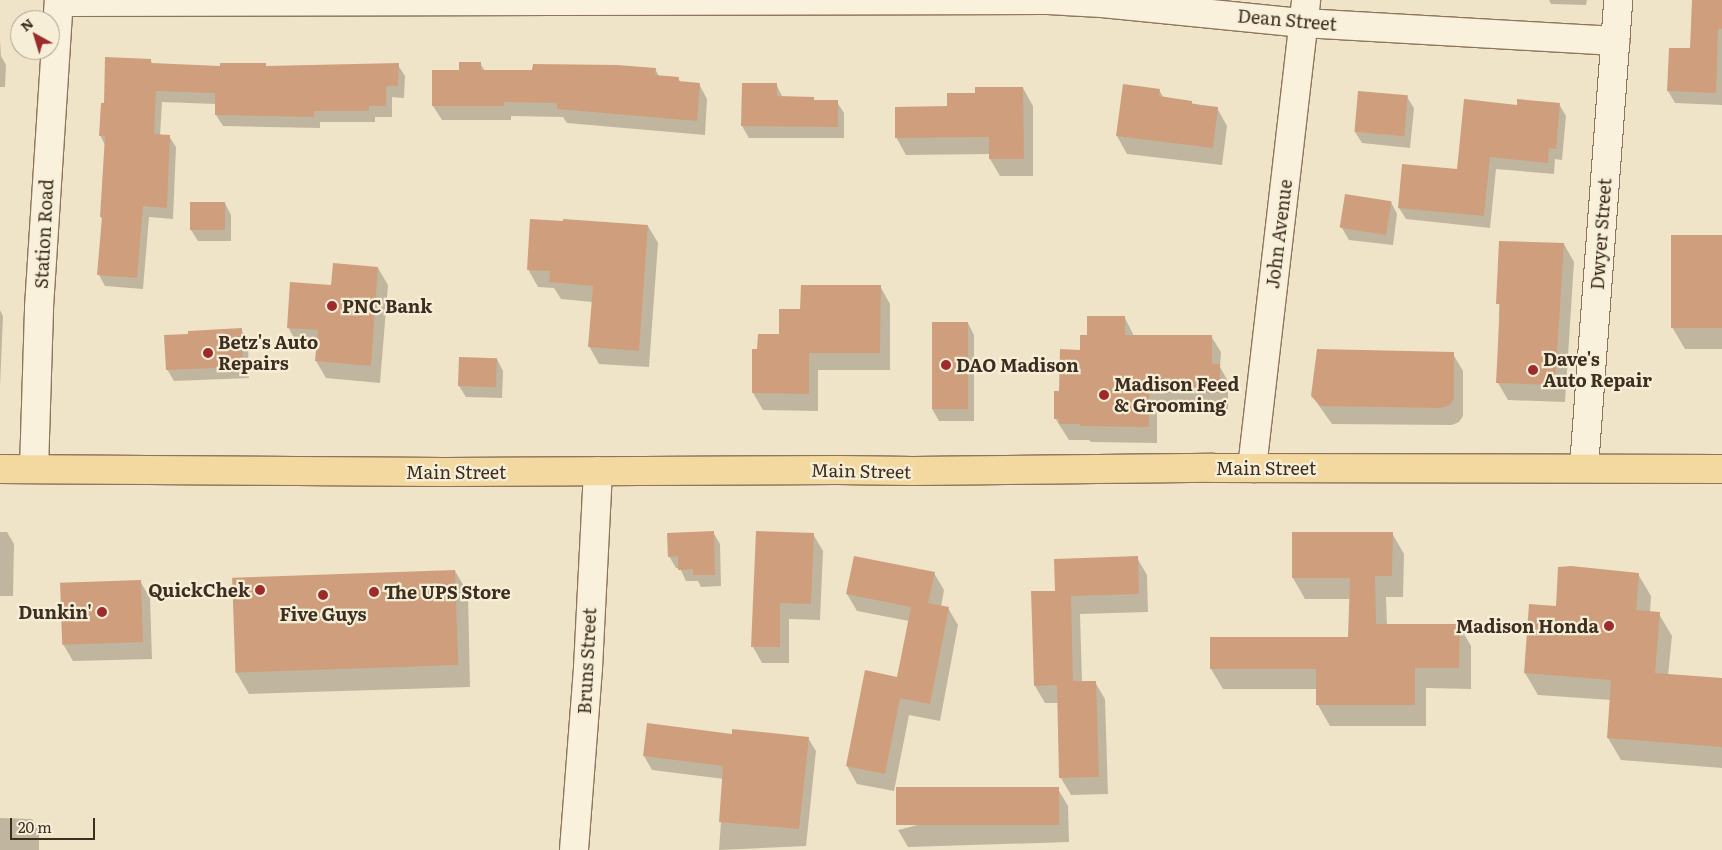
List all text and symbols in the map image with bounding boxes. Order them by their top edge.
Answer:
street label: Dean Street [1236,5,1338,35]
north arrow [10,10,60,60]
text: N [15,13,37,36]
street label: Dwyer Street [1586,177,1616,291]
street label: John Avenue [1262,178,1296,290]
street label: Station Road [30,179,58,289]
place label: PNC Bank [342,295,432,317]
marker: PNC Bank [326,300,338,312]
place label: Betz's Auto Repairs [218,332,318,374]
marker: Betz's Auto Repairs [202,347,214,359]
place label: Dave's Auto Repair [1543,349,1652,392]
place label: DAO Madison [956,354,1079,376]
marker: DAO Madison [940,359,952,371]
marker: Dave's Auto Repair [1527,364,1539,376]
place label: Madison Feed & Grooming [1114,374,1239,416]
marker: Madison Feed & Grooming [1098,389,1110,401]
street label: Main Street [1216,457,1316,479]
street label: Main Street [811,459,911,483]
street label: Main Street [406,461,506,483]
place label: QuickChek [148,579,250,601]
place label: The UPS Store [384,581,511,603]
marker: QuickChek [254,584,266,596]
marker: The UPS Store [368,586,380,598]
marker: Five Guys [317,589,329,601]
place label: Dunkin' [18,601,92,623]
place label: Five Guys [279,603,367,625]
marker: Dunkin' [96,606,108,618]
street label: Bruns Street [573,607,601,715]
place label: Madison Honda [1456,615,1599,637]
marker: Madison Honda [1603,620,1615,632]
scale bar [12,808,98,840]
text: 20 m [18,815,52,838]

